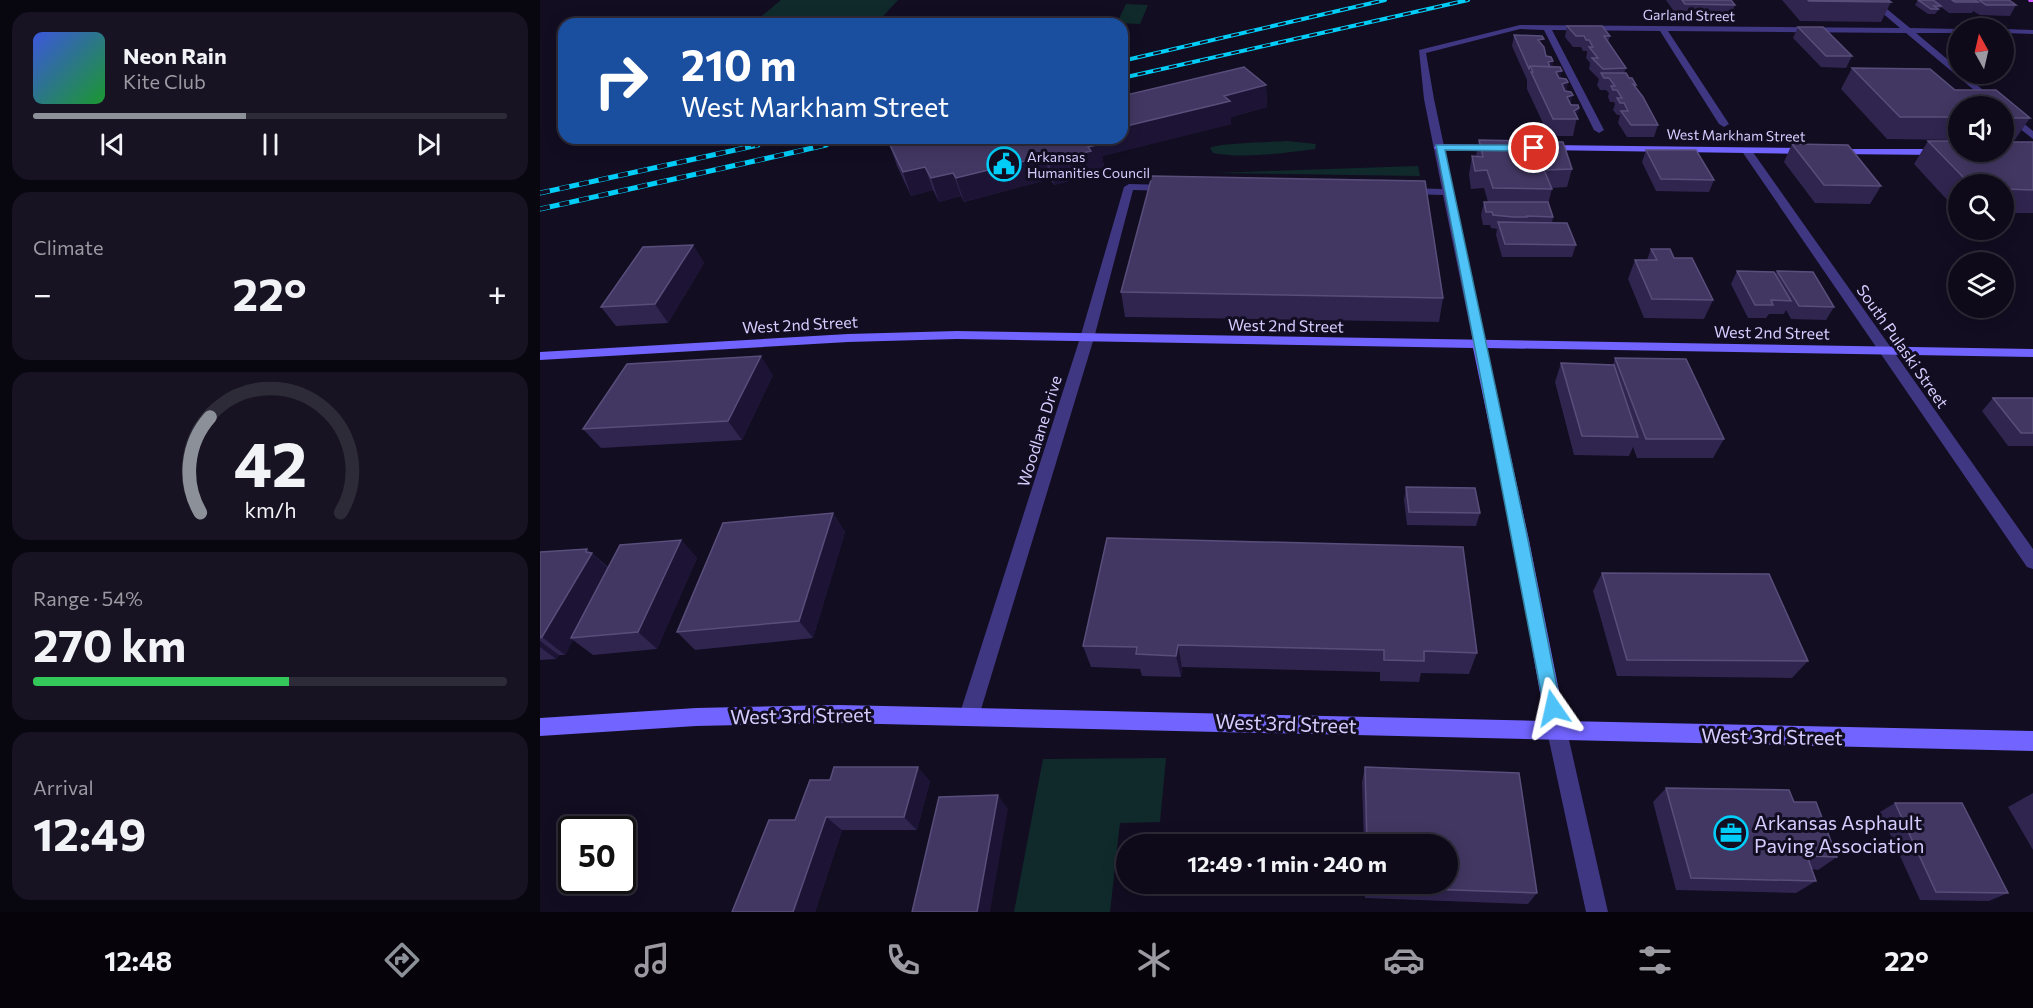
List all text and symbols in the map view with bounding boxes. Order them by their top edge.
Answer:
street label: Garland Street [1643,6,1736,24]
north arrow [1948,18,2014,84]
map controls [1948,18,2014,318]
text: 210 m [681,38,796,90]
text: Neon Rain [123,42,227,69]
icon: right [582,42,660,120]
text: Kite Club [123,69,206,93]
text: West Markham Street [681,90,949,123]
button: sound [1948,96,2014,162]
pin [1508,122,1559,173]
street label: West Markham Street [1666,125,1806,145]
icon: previous [96,128,129,161]
icon: pause [254,128,287,161]
icon: next [412,128,445,161]
icon: arrive [1517,131,1550,164]
public building icon: Arkansas Humanities Council [986,146,1022,182]
place label: Arkansas Humanities Council [1027,148,1150,181]
button: search [1948,174,2014,240]
text: Climate [33,235,103,259]
button: layers [1948,252,2014,318]
text: 22° [233,265,307,320]
text: − [33,272,52,313]
text: + [488,272,507,313]
street label: South Pulaski Street [1853,281,1953,412]
street label: West 2nd Street [742,311,859,337]
street label: West 2nd Street [1228,314,1345,336]
street label: West 2nd Street [1714,321,1831,343]
street label: Woodlane Drive [1013,373,1065,489]
text: 42 [233,424,307,500]
text: km/h [244,496,296,522]
text: Range · 54% [33,586,143,610]
text: 270 km [33,616,186,671]
position arrow [1521,676,1585,740]
street label: West 3rd Street [730,702,872,728]
street label: West 3rd Street [1215,709,1357,737]
street label: West 3rd Street [1701,723,1843,749]
text: Arrival [33,775,94,799]
text: 12:49 [33,805,146,860]
place label: Arkansas Asphault Paving Association [1754,810,1924,857]
office icon: Arkansas Asphault Paving Association [1713,815,1749,851]
speed limit sign: 50 [558,816,636,894]
text: 12:49 · 1 min · 240 m [1187,850,1387,877]
icon: directions [381,939,423,981]
icon: music [631,939,673,981]
icon: phone [882,939,924,981]
icon: climate [1133,939,1175,981]
icon: car [1383,939,1425,981]
icon: filters [1634,939,1676,981]
text: 12:48 [104,944,172,977]
text: 22° [1884,944,1929,977]

